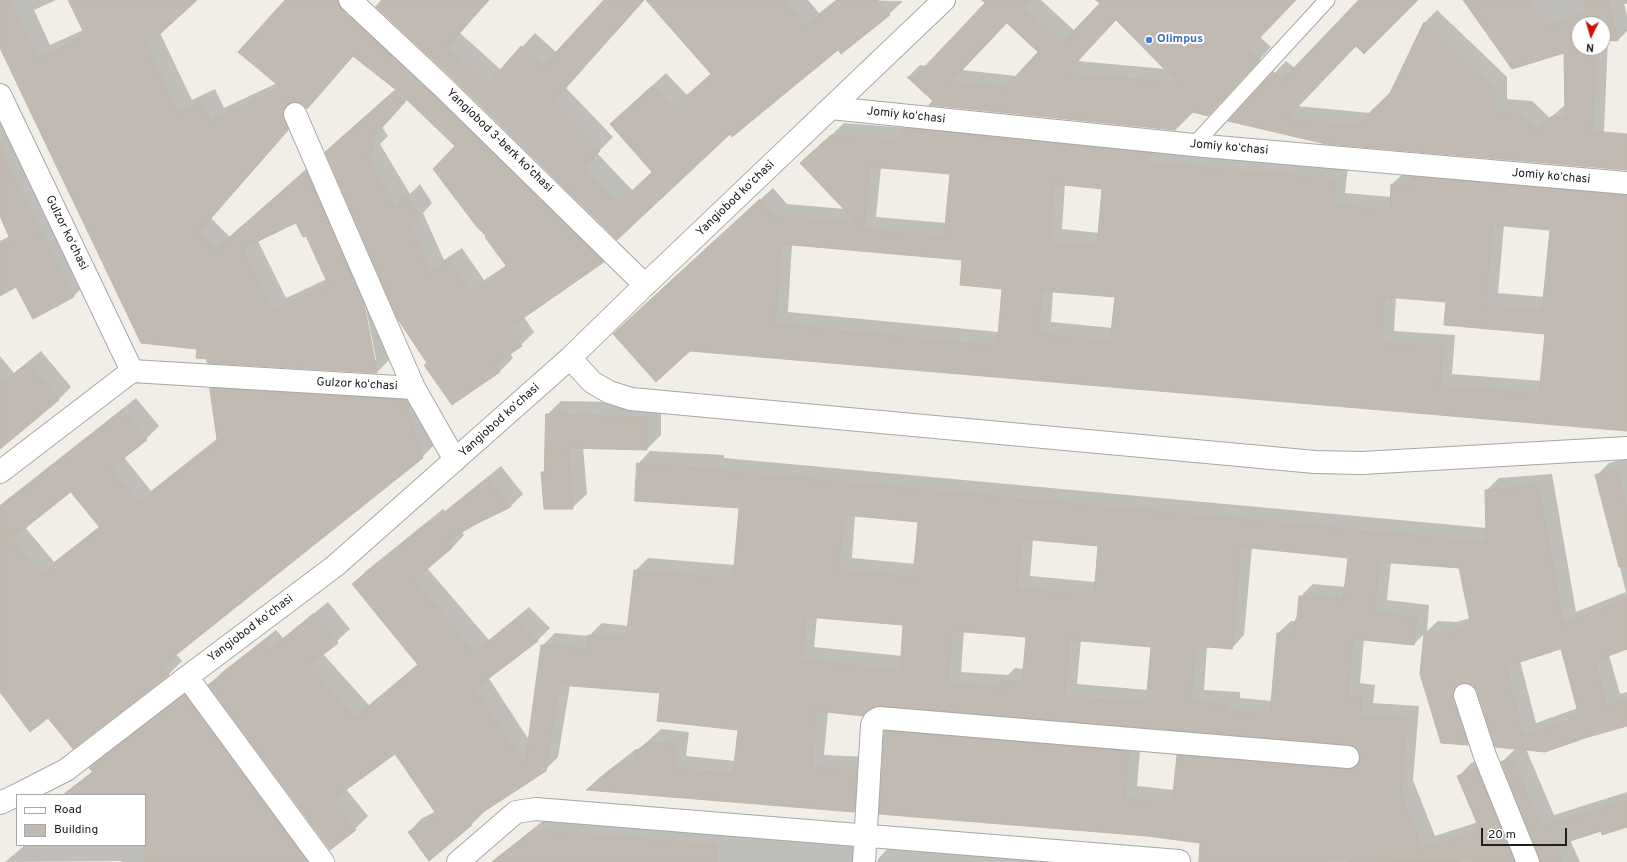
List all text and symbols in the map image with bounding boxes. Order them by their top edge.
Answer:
north arrow [1571,16,1611,56]
place label: Olimpus [1157,33,1203,47]
marker: Olimpus [1144,35,1154,45]
text: N [1585,40,1595,54]
street label: Yangiobod 3-berk koʼchasi [443,86,555,196]
street label: Jomiy koʻchasi [866,105,946,127]
street label: Jomiy koʻchasi [1189,137,1269,159]
street label: Yangiobod koʻchasi [694,158,778,240]
street label: Jomiy koʻchasi [1511,166,1591,188]
street label: Gulzor koʻchasi [42,193,90,273]
street label: Gulzor koʻchasi [316,376,398,394]
street label: Yangiobod koʻchasi [457,381,543,461]
street label: Yangiobod koʻchasi [205,592,297,666]
legend [16,794,146,846]
text: Road [54,802,82,818]
scale bar [1483,820,1569,846]
text: Building [54,822,98,838]
text: 20 m [1488,827,1516,843]

